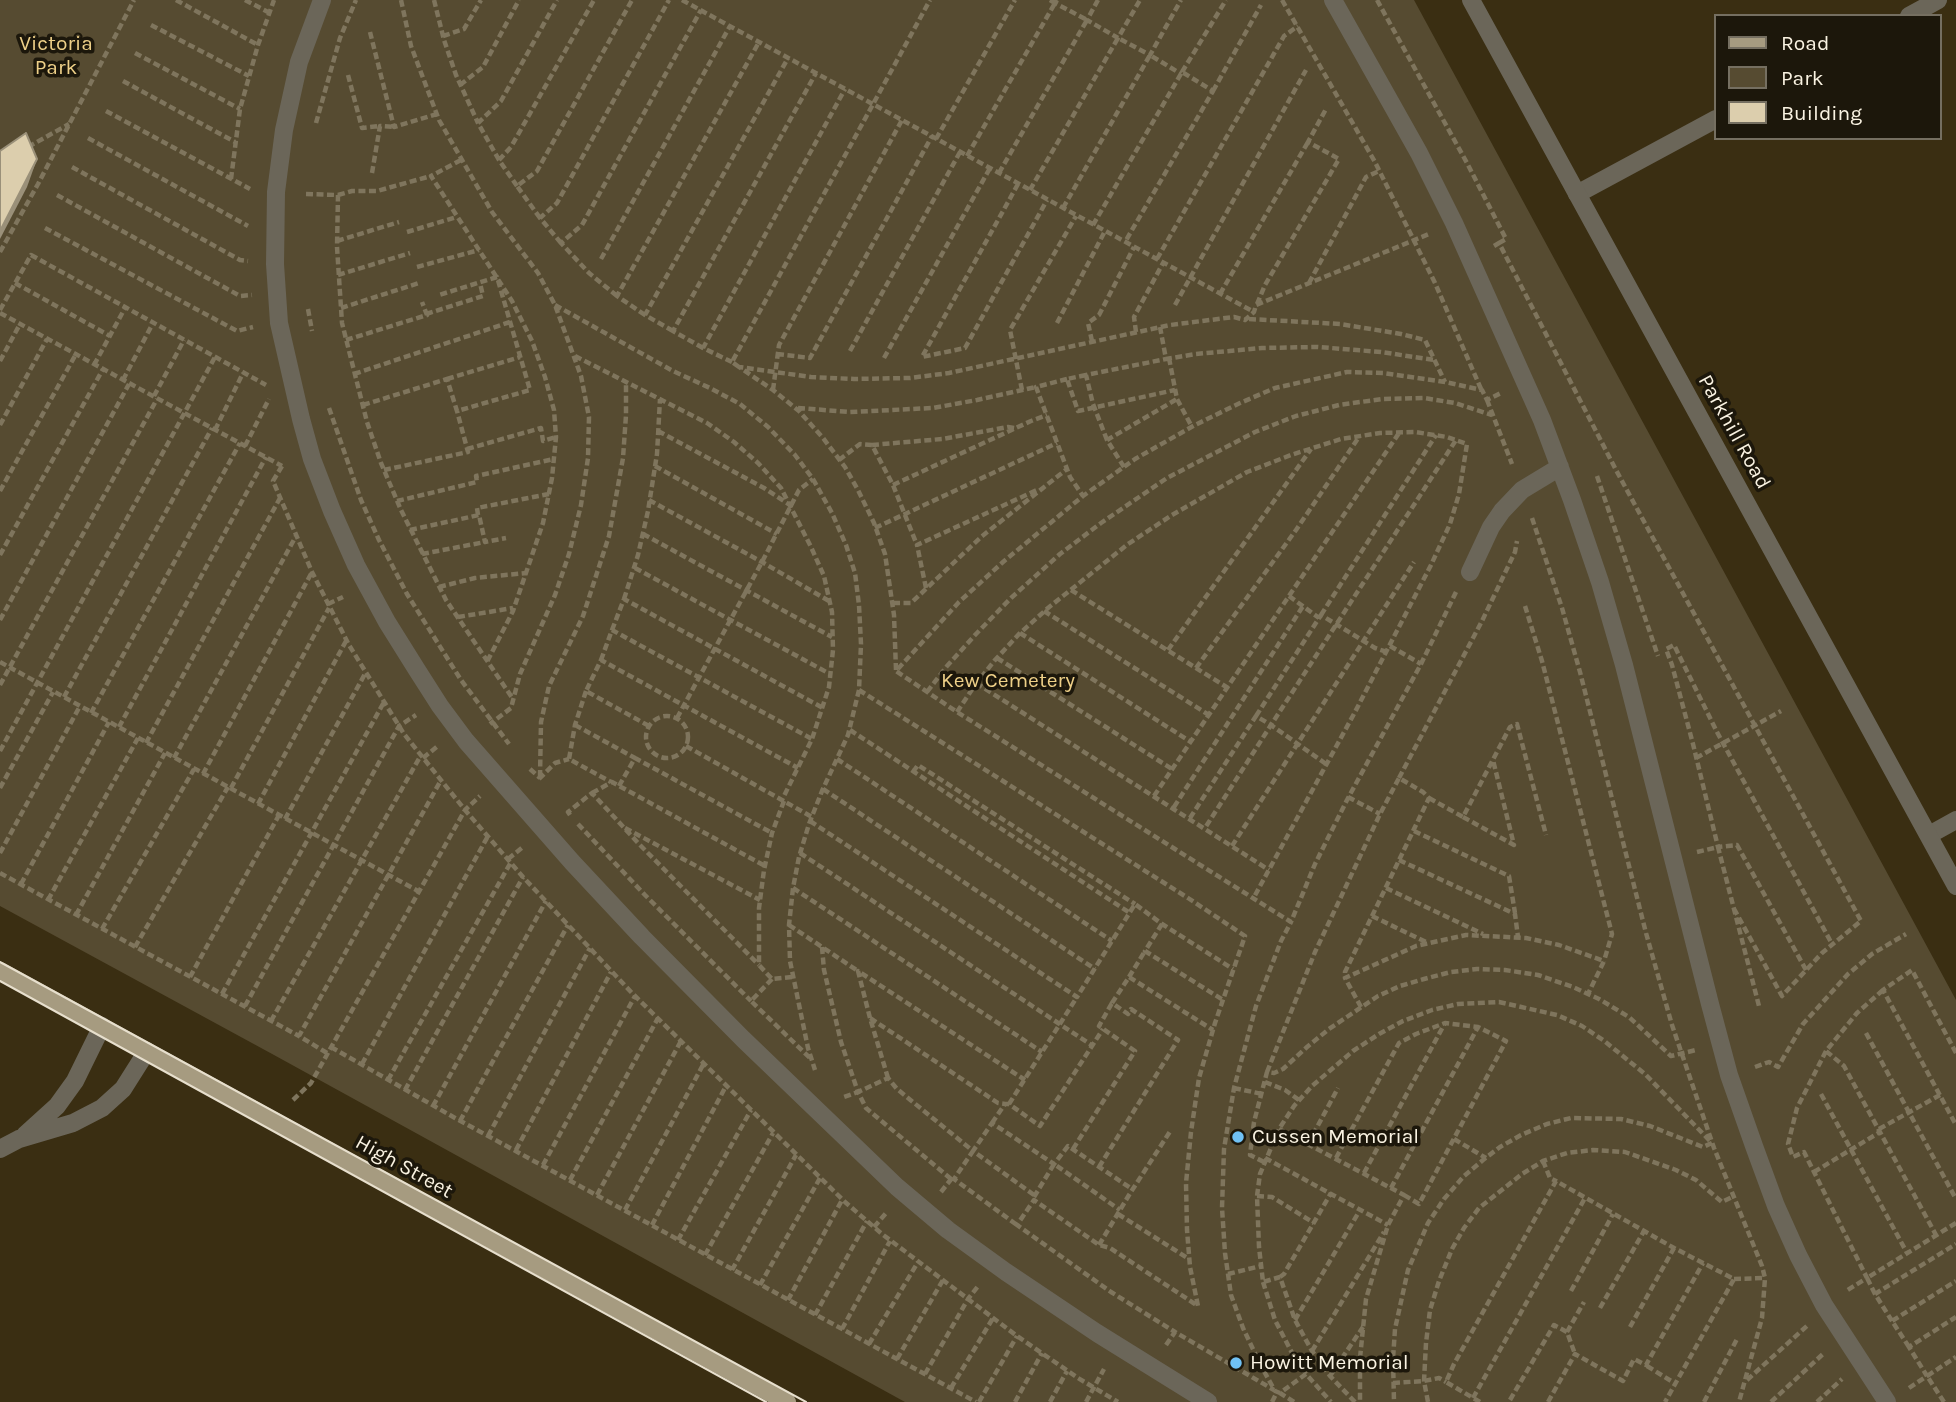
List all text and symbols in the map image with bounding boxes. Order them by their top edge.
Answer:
legend [1714,14,1942,140]
park label: Victoria Park [19,31,93,81]
text: Road [1781,31,1829,55]
text: Park [1781,66,1824,90]
text: Building [1781,101,1862,125]
street label: Parkhill Road [1692,371,1776,493]
park label: Kew Cemetery [941,668,1075,694]
place label: Cussen Memorial [1252,1124,1419,1150]
marker: Cussen Memorial [1230,1129,1246,1145]
street label: High Street [351,1130,457,1204]
place label: Howitt Memorial [1250,1350,1409,1376]
marker: Howitt Memorial [1228,1355,1244,1371]

